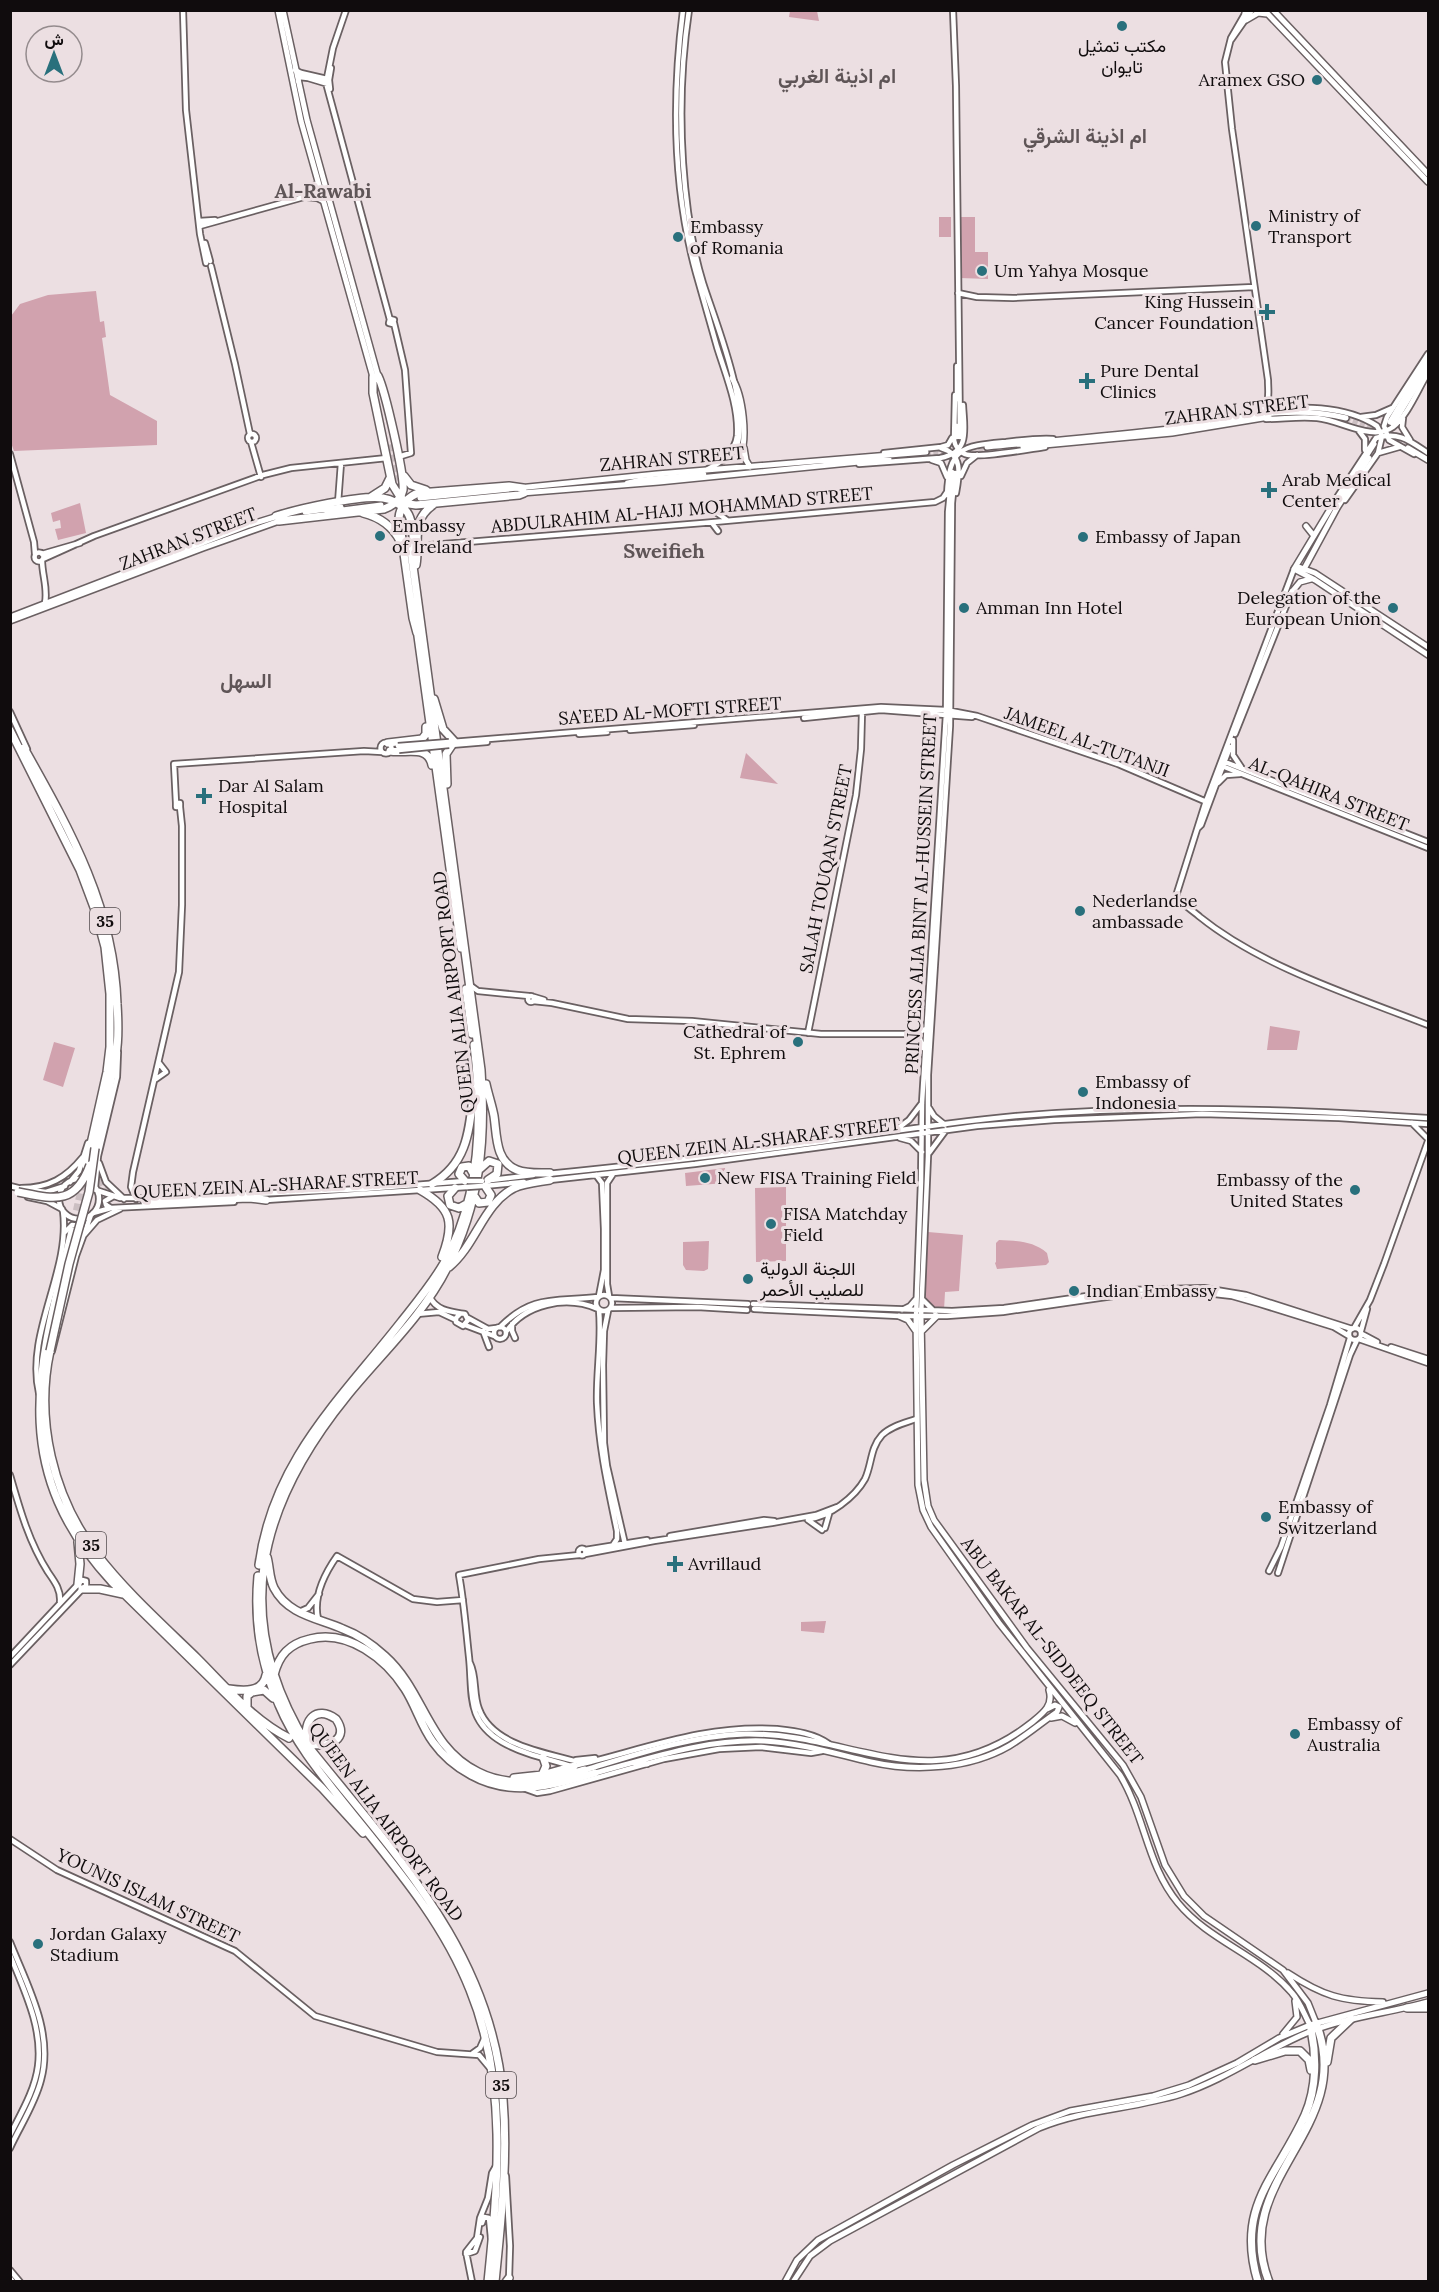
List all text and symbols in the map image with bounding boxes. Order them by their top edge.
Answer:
marker: مكتب تمثيل تايوان [1115,19,1129,33]
north arrow [24,24,84,84]
text: ش [44,29,64,49]
place label: مكتب تمثيل تايوان [1078,34,1166,78]
district label: ام اذينة الغربي [778,63,896,93]
place label: Aramex GSO [1198,68,1305,91]
marker: Aramex GSO [1310,73,1324,87]
district label: ام اذينة الشرقي [1023,123,1147,153]
district label: Al-Rawabi [275,178,372,203]
place label: Ministry of Transport [1268,204,1362,248]
place label: Embassy of Romania [690,215,784,259]
marker: Ministry of Transport [1249,219,1263,233]
marker: Embassy of Romania [671,230,685,244]
place label: Um Yahya Mosque [994,259,1149,282]
marker: Um Yahya Mosque [975,264,989,278]
place label: King Hussein Cancer Foundation [1094,290,1254,334]
marker: King Hussein Cancer Foundation [1258,303,1276,321]
place label: Pure Dental Clinics [1100,359,1199,403]
marker: Pure Dental Clinics [1078,372,1096,390]
street label: ZAHRAN STREET [1164,389,1311,430]
street label: ZAHRAN STREET [599,441,746,476]
place label: Arab Medical Center [1281,468,1391,512]
street label: ABDULRAHIM AL-HAJJ MOHAMMAD STREET [489,481,874,538]
marker: Arab Medical Center [1260,481,1278,499]
street label: ZAHRAN STREET [116,502,260,575]
place label: Embassy of Ireland [392,514,473,558]
place label: Embassy of Japan [1095,525,1241,548]
marker: Embassy of Ireland [373,529,387,543]
marker: Embassy of Japan [1076,530,1090,544]
district label: Sweifieh [623,538,705,563]
place label: Delegation of the European Union [1237,586,1381,630]
place label: Amman Inn Hotel [975,596,1123,619]
marker: Amman Inn Hotel [957,601,971,615]
marker: Delegation of the European Union [1386,601,1400,615]
district label: السهل [220,668,272,694]
street label: SA’EED AL-MOFTI STREET [558,691,783,730]
street label: JAMEEL AL-TUTANJI [1001,701,1173,782]
street label: PRINCESS ALIA BINT AL-HUSSEIN STREET [900,712,941,1075]
street label: AL-QAHIRA STREET [1245,751,1413,836]
street label: SALAH TOUQAN STREET [794,762,857,975]
place label: Dar Al Salam Hospital [218,774,324,818]
marker: Dar Al Salam Hospital [195,787,213,805]
street label: QUEEN ALIA AIRPORT ROAD [427,870,480,1114]
place label: Nederlandse ambassade [1092,889,1198,933]
marker: Nederlandse ambassade [1073,904,1087,918]
road number: 35 [90,908,120,934]
place label: Cathedral of St. Ephrem [683,1020,788,1064]
marker: Cathedral of St. Ephrem [791,1035,805,1049]
place label: Embassy of Indonesia [1095,1070,1191,1114]
marker: Embassy of Indonesia [1076,1085,1090,1099]
street label: QUEEN ZEIN AL-SHARAF STREET [616,1112,902,1169]
street label: QUEEN ZEIN AL-SHARAF STREET [133,1166,419,1203]
place label: New FISA Training Field [717,1166,917,1189]
place label: Embassy of the United States [1216,1168,1343,1212]
marker: New FISA Training Field [698,1171,712,1185]
marker: Embassy of the United States [1348,1183,1362,1197]
place label: FISA Matchday Field [783,1202,908,1246]
marker: FISA Matchday Field [764,1217,778,1231]
place label: اللجنة الدولية للصليب الأحمر [759,1257,864,1301]
marker: اللجنة الدولية للصليب الأحمر [741,1272,755,1286]
place label: Indian Embassy [1086,1279,1217,1302]
marker: Indian Embassy [1067,1284,1081,1298]
place label: Embassy of Switzerland [1278,1495,1378,1539]
marker: Embassy of Switzerland [1259,1510,1273,1524]
street label: ABU BAKAR AL-SIDDEEQ STREET [956,1531,1149,1770]
road number: 35 [76,1532,106,1558]
place label: Avrillaud [687,1552,762,1575]
marker: Avrillaud [666,1555,684,1573]
place label: Embassy of Australia [1306,1712,1403,1756]
street label: QUEEN ALIA AIRPORT ROAD [304,1718,469,1926]
marker: Embassy of Australia [1288,1727,1302,1741]
street label: YOUNIS ISLAM STREET [52,1842,244,1948]
place label: Jordan Galaxy Stadium [49,1922,167,1966]
marker: Jordan Galaxy Stadium [31,1937,45,1951]
road number: 35 [486,2072,516,2098]

